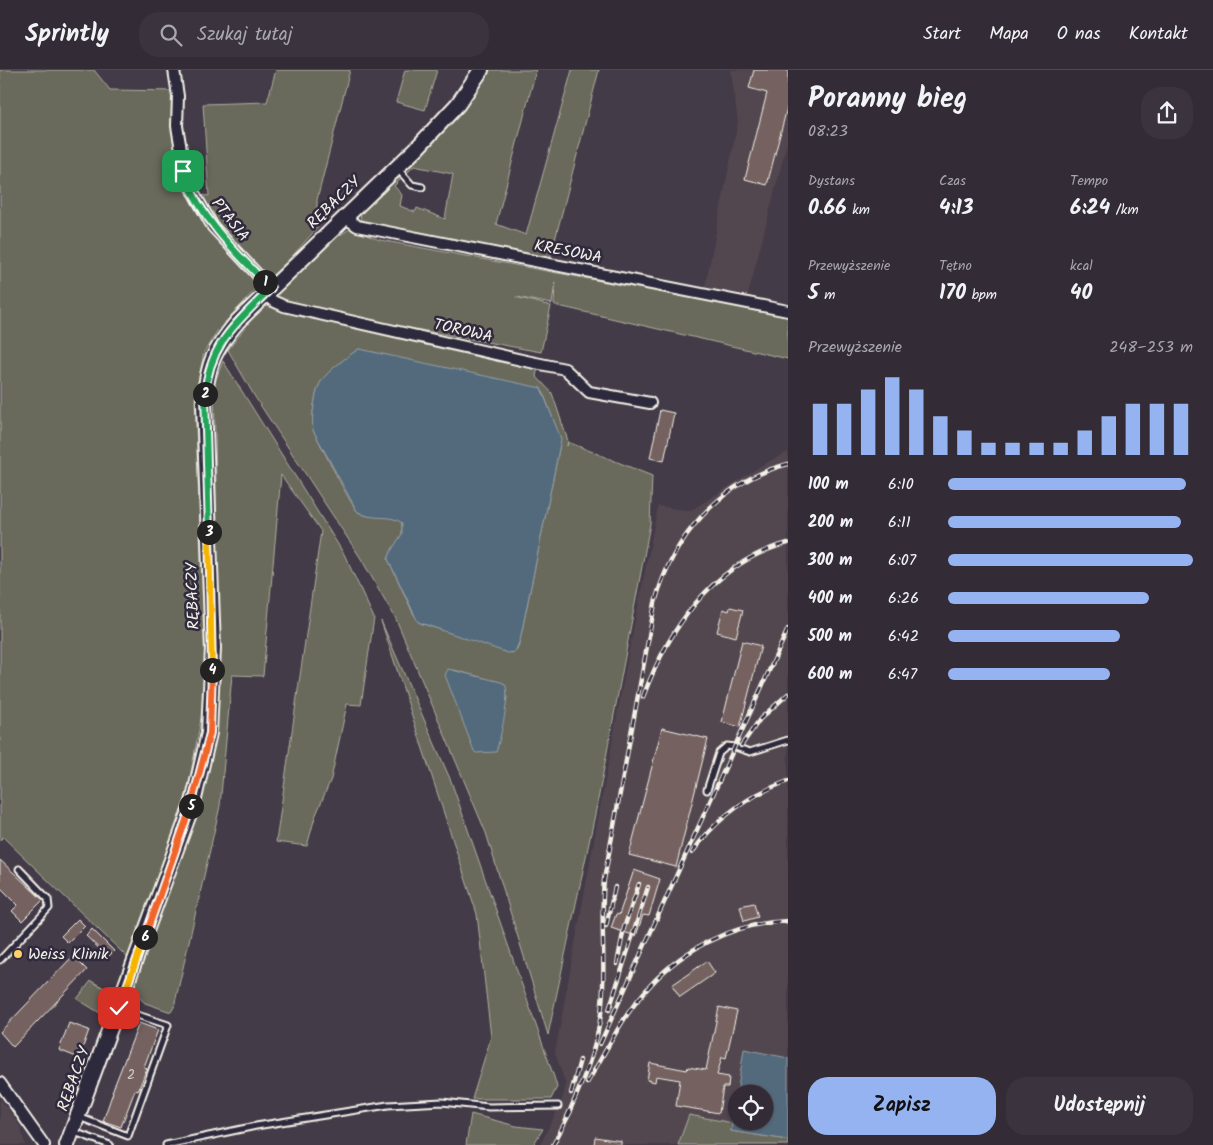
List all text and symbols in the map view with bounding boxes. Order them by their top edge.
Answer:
search box [139,12,489,57]
text: Sprintly [25,15,109,54]
text: Szukaj tutaj [197,20,293,50]
text: Start [923,20,961,49]
text: Mapa [989,20,1029,49]
text: O nas [1057,20,1101,49]
text: Kontakt [1129,20,1188,49]
icon: search [157,21,185,49]
text: Poranny bieg [808,77,967,122]
button: share [1141,87,1193,139]
text: 08:23 [808,119,848,144]
pin [162,150,204,192]
icon: arrive [169,157,197,185]
street label: RĘBACZY [301,170,367,235]
text: Dystans [808,170,855,192]
text: Czas [939,170,966,192]
text: Tempo [1070,170,1108,192]
text: 0.66 [808,192,847,225]
text: 4:13 [939,192,973,225]
text: 6:24 [1070,192,1110,225]
street label: PTASIA [205,193,255,248]
text: km [847,199,870,221]
text: /km [1110,199,1139,221]
street label: KRESOWA [532,233,604,271]
text: Przewyższenie [808,255,890,277]
text: Tętno [939,255,972,277]
text: kcal [1070,255,1093,277]
pin: 1 [252,270,278,294]
text: 1 [263,271,268,293]
text: 5 [808,277,819,310]
text: 170 [939,277,966,310]
text: 40 [1070,277,1092,310]
text: m [819,284,835,306]
text: bpm [966,284,997,306]
street label: TOROWA [431,312,495,350]
text: Przewyższenie [808,335,902,360]
text: 248–253 m [1109,335,1193,360]
pin: 2 [192,382,218,406]
text: 2 [201,383,210,405]
text: 100 m [808,472,849,497]
text: 6:10 [888,472,914,497]
text: 200 m [808,510,853,535]
text: 6:11 [888,510,911,535]
pin: 3 [196,520,222,544]
text: 3 [206,521,213,543]
text: 300 m [808,548,852,573]
text: 6:07 [888,548,916,573]
street label: RĘBACZY [179,561,207,630]
text: 400 m [808,586,852,611]
text: 6:26 [888,586,919,611]
text: 500 m [808,624,852,649]
text: 6:42 [888,624,919,649]
pin: 4 [200,658,224,682]
text: 4 [209,659,216,681]
text: 600 m [808,662,852,687]
text: 6:47 [888,662,917,687]
pin: 5 [178,794,204,818]
text: 5 [188,795,195,817]
pin: 6 [132,924,158,950]
text: 6 [142,926,149,948]
place label: Weiss Klinik [28,942,109,967]
marker: Weiss Klinik [12,948,24,960]
pin [98,987,140,1029]
icon: check [105,994,133,1022]
street label: RĘBACZY [51,1042,98,1115]
house number: 2 [127,1064,135,1086]
button: Zapisz [808,1077,996,1135]
button: Udostępnij [1006,1077,1193,1135]
map controls [728,1085,773,1130]
button: locate [728,1085,773,1130]

